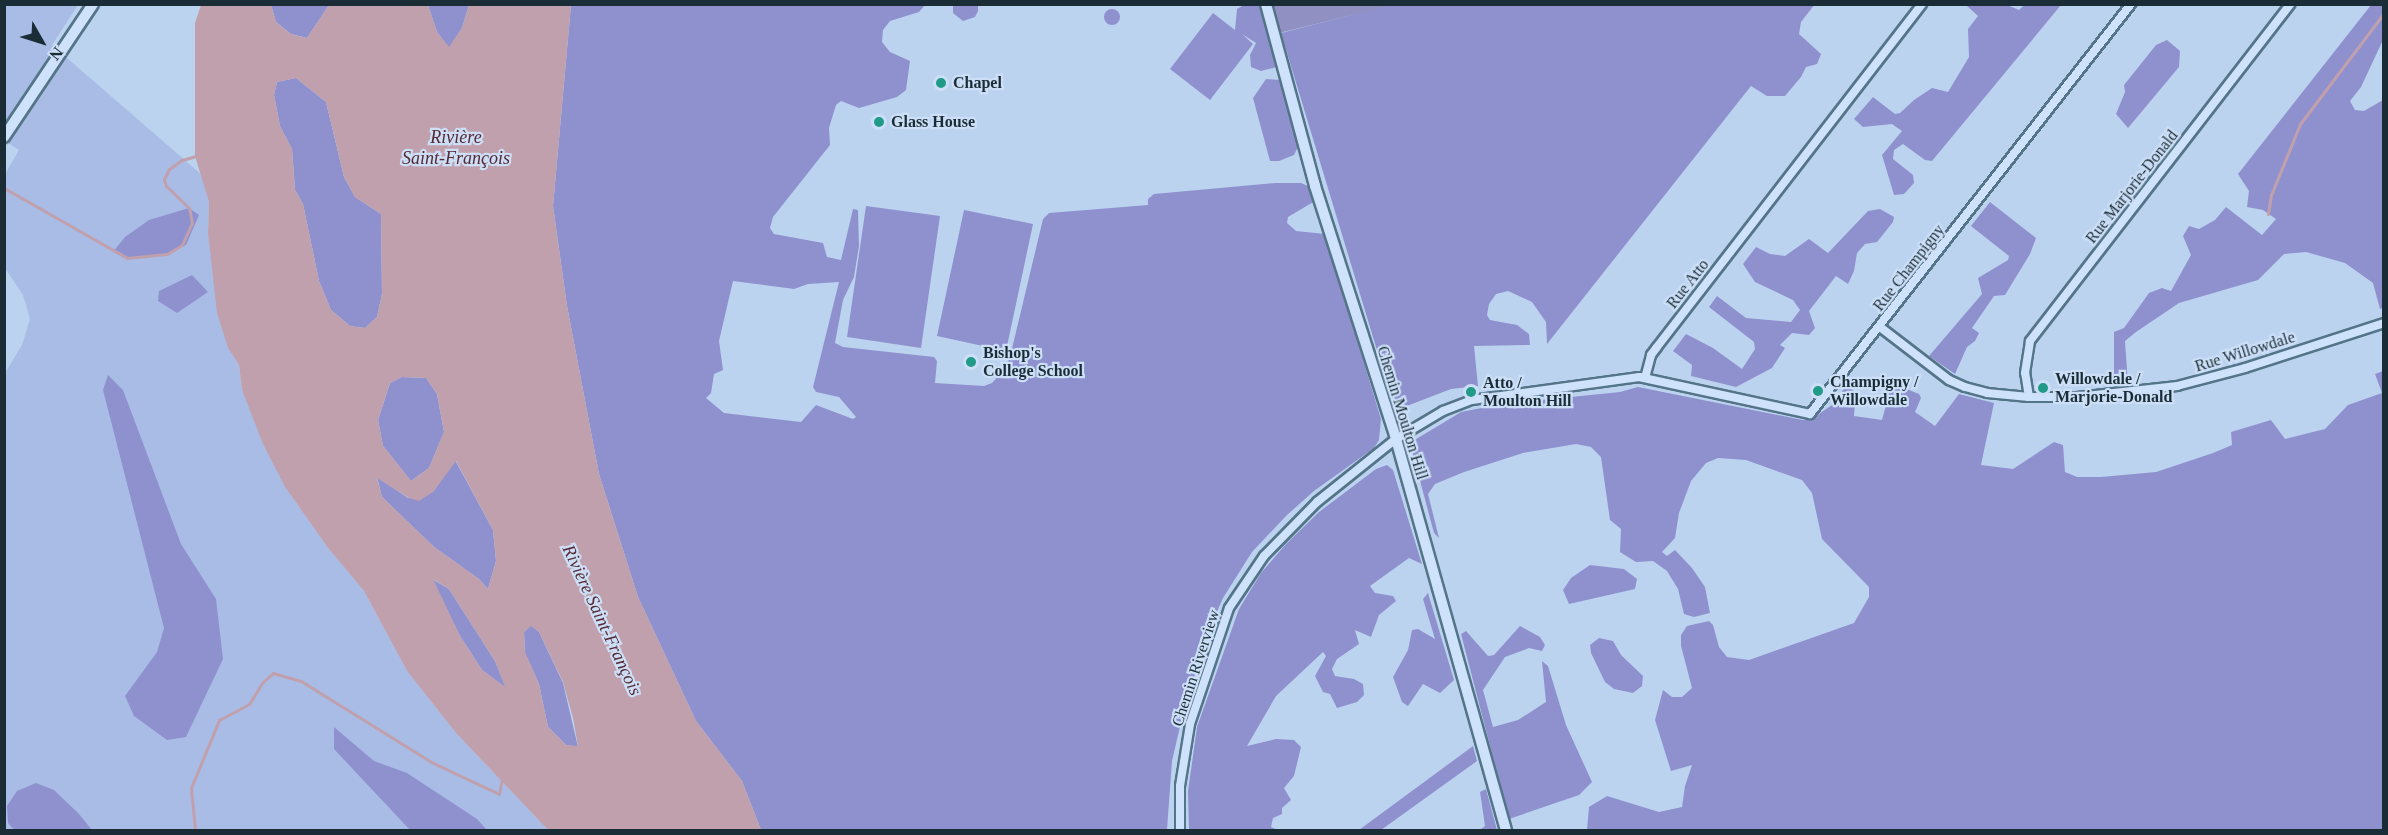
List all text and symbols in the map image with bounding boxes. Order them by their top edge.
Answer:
north arrow [12,12,72,72]
text: N [46,44,67,63]
place label: Chapel [953,73,1002,93]
marker: Chapel [934,76,948,90]
place label: Glass House [891,112,975,132]
marker: Glass House [872,115,886,129]
water label: Rivière Saint-François [402,127,510,170]
street label: Rue Marjorie-Donald [2082,127,2182,247]
street label: Rue Champigny [1869,221,1949,315]
street label: Rue Atto [1663,255,1713,313]
street label: Rue Willowdale [2193,328,2297,376]
place label: Bishop's College School [983,343,1083,381]
street label: Chemin Moulton Hill [1373,344,1431,482]
marker: Bishop's College School [964,355,978,369]
place label: Willowdale / Marjorie-Donald [2055,369,2172,407]
place label: Champigny / Willowdale [1830,372,1918,410]
place label: Atto / Moulton Hill [1483,373,1571,411]
marker: Willowdale / Marjorie-Donald [2036,381,2050,395]
marker: Champigny / Willowdale [1811,384,1825,398]
marker: Atto / Moulton Hill [1464,385,1478,399]
water label: Rivière Saint-François [558,541,646,699]
street label: Chemin Riverview [1168,607,1224,729]

